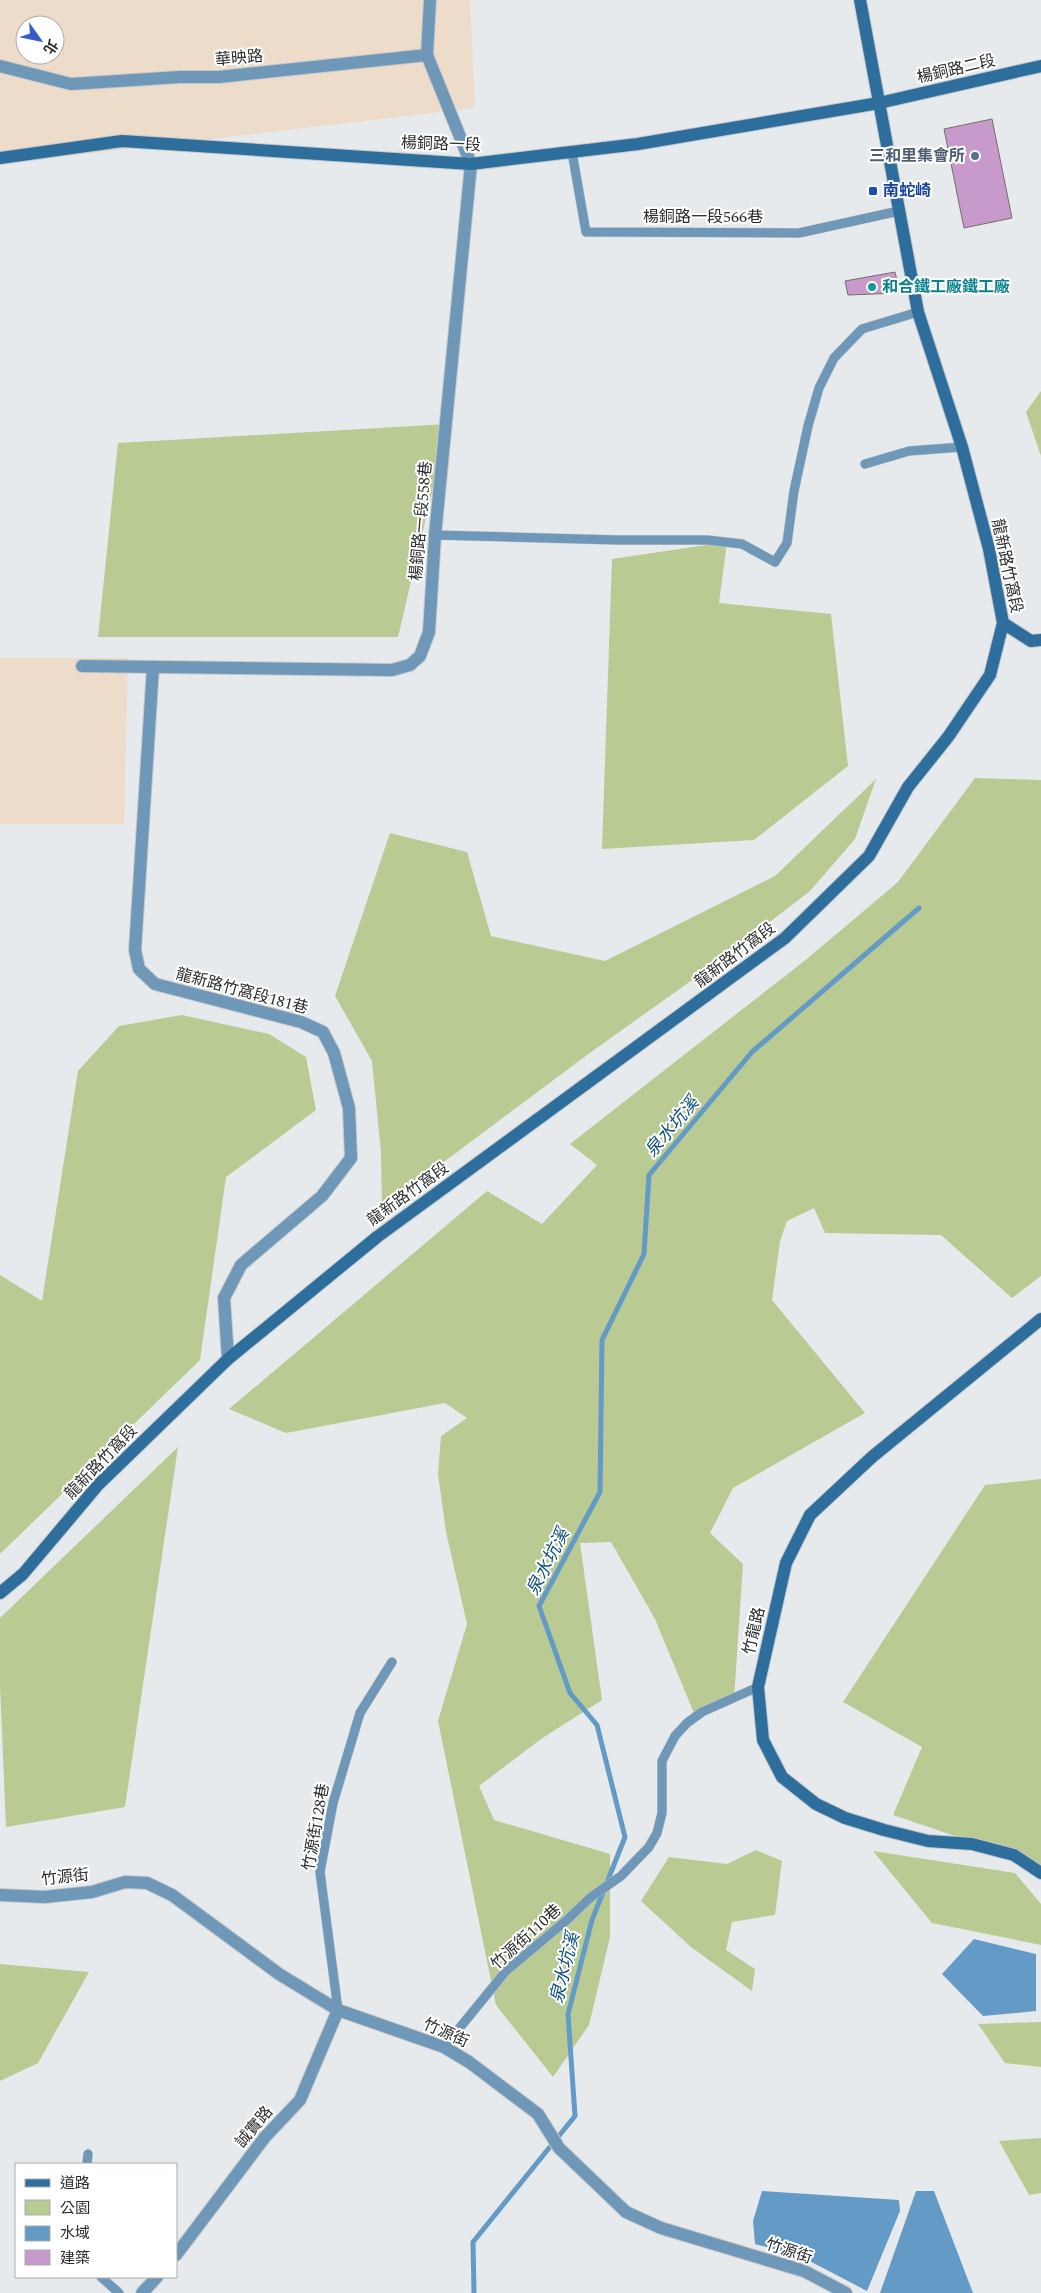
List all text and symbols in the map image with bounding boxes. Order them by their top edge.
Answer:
north arrow [15,15,65,65]
text: 北 [38,35,63,58]
street label: 華映路 [214,44,264,72]
street label: 楊銅路二段 [914,48,998,90]
street label: 楊銅路一段 [401,131,481,157]
place label: 三和里集會所 [869,144,965,168]
marker: 三和里集會所 [969,150,981,162]
place label: 南蛇崎 [883,179,931,203]
marker: 南蛇崎 [867,185,879,197]
street label: 楊銅路一段566巷 [643,205,763,229]
place label: 和合鐵工廠鐵工廠 [882,275,1010,299]
marker: 和合鐵工廠鐵工廠 [866,281,878,293]
street label: 楊銅路一段558巷 [404,460,438,582]
street label: 龍新路竹窩段 [985,517,1029,615]
street label: 龍新路竹窩段 [689,917,781,993]
street label: 龍新路竹窩段181巷 [173,962,311,1020]
water label: 泉水坑溪 [639,1088,707,1163]
street label: 龍新路竹窩段 [362,1156,454,1232]
street label: 龍新路竹窩段 [59,1419,143,1505]
water label: 泉水坑溪 [520,1521,578,1600]
street label: 竹龍路 [737,1605,771,1657]
street label: 竹源街128巷 [297,1782,335,1872]
street label: 竹源街 [40,1863,90,1891]
street label: 竹源街110巷 [485,1899,567,1975]
water label: 泉水坑溪 [543,1927,588,2006]
street label: 竹源街 [419,2012,473,2054]
street label: 誠實路 [229,2101,279,2153]
legend [15,2163,178,2278]
text: 道路 [60,2172,90,2195]
text: 公園 [60,2197,90,2220]
text: 水域 [60,2222,90,2245]
street label: 竹源街 [762,2232,816,2270]
text: 建築 [60,2247,90,2270]

